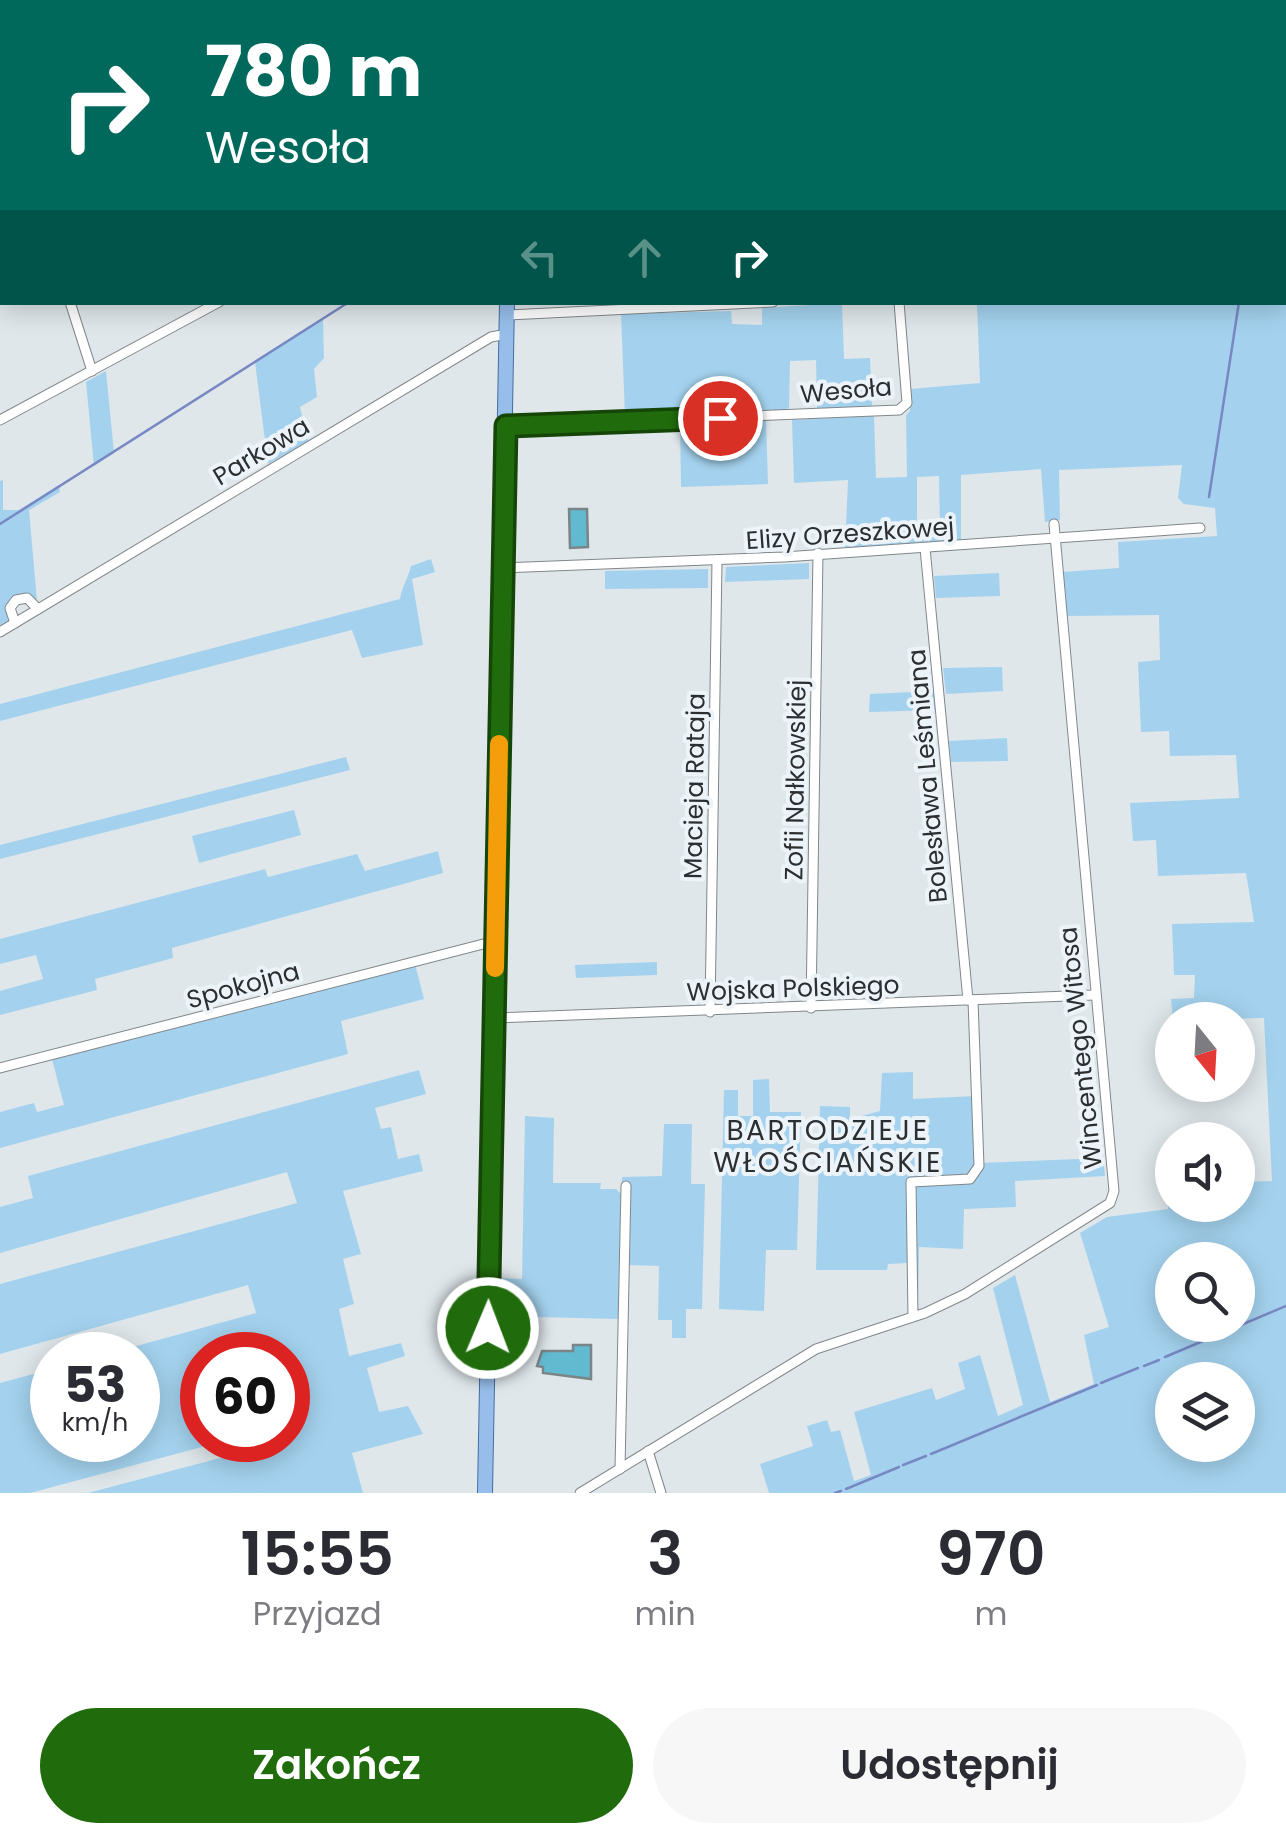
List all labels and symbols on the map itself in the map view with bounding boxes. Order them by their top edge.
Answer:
street label: Wesoła [799,369,893,412]
pin [678,376,763,461]
street label: Parkowa [206,409,316,494]
street label: Elizy Orzeszkowej [745,509,955,558]
street label: Bolesława Leśmiana [899,648,956,904]
street label: Zofii Nałkowskiej [776,679,815,881]
street label: Macieja Rataja [675,693,714,879]
street label: Wincentego Witosa [1050,925,1111,1171]
street label: Spokojna [183,954,303,1017]
street label: Wojska Polskiego [686,967,900,1010]
north arrow [1155,1002,1255,1102]
district label: BARTODZIEJE WŁOŚCIAŃSKIE [713,1111,943,1182]
position arrow [436,1276,540,1380]
speed limit sign: 60 [180,1332,310,1462]

